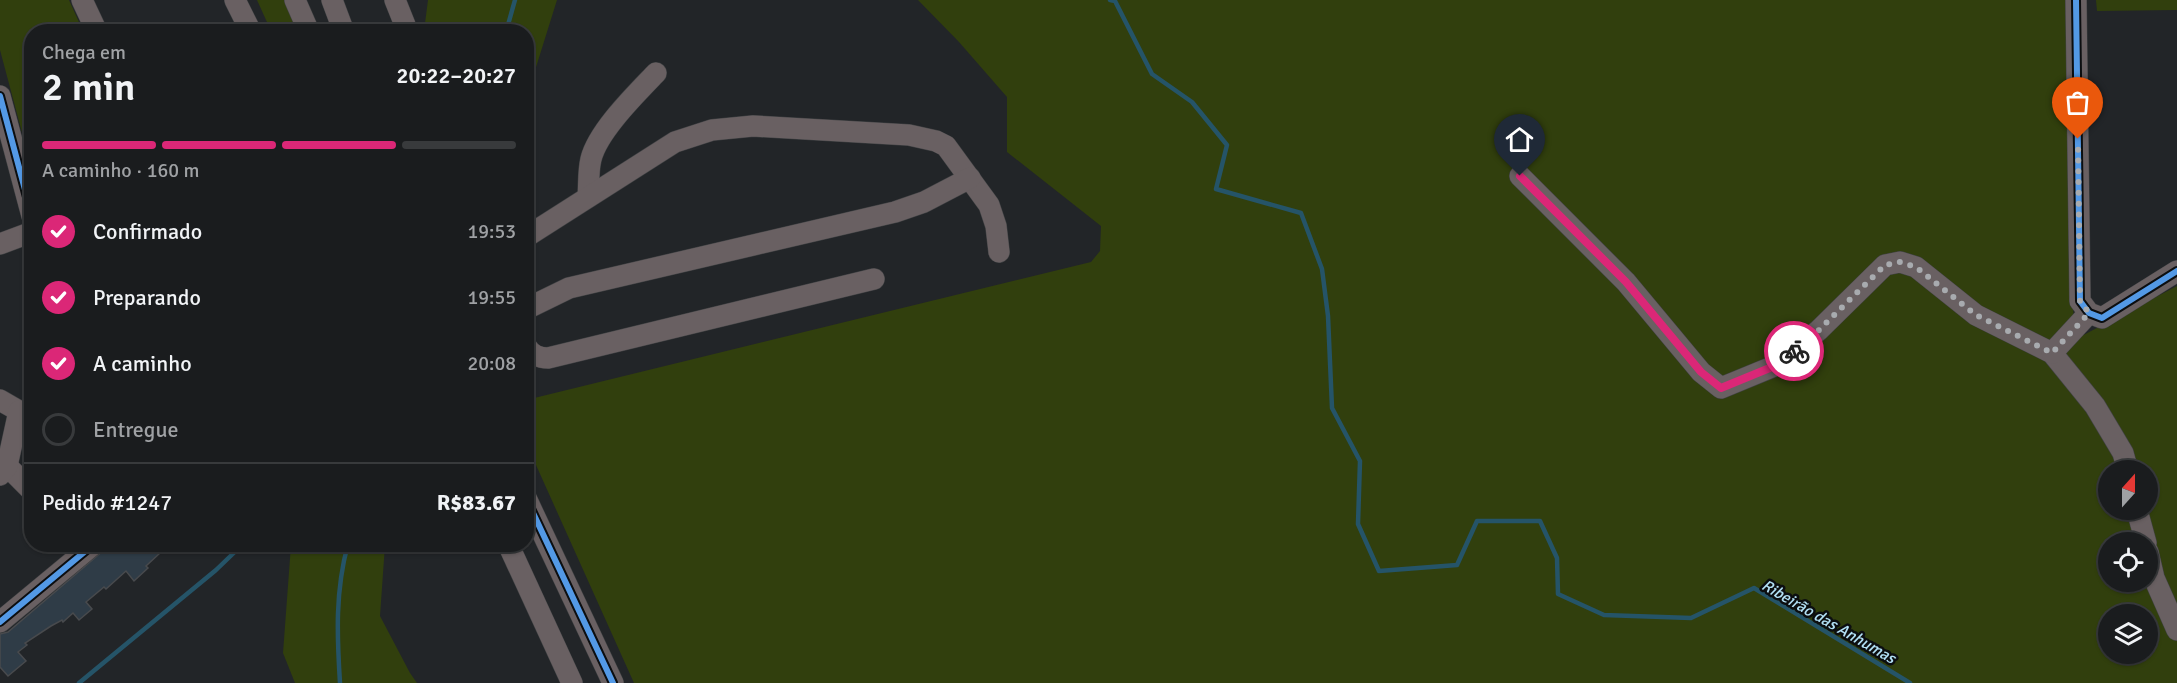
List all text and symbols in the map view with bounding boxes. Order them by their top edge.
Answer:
text: Chega em [42,40,126,65]
text: 20:22–20:27 [397,62,516,89]
text: 2 min [42,63,135,111]
pin [2052,77,2103,139]
icon: bag [2061,86,2094,119]
pin [1494,114,1545,176]
icon: home [1503,123,1536,156]
text: A caminho · 160 m [42,158,199,183]
icon: check [42,215,75,248]
text: Confirmado [93,218,202,245]
text: 19:53 [467,219,516,244]
icon: check [42,281,75,314]
text: Preparando [93,284,201,311]
text: 19:55 [467,285,516,310]
courier [1764,321,1824,381]
icon: bike [1778,335,1811,368]
icon: check [42,347,75,380]
text: A caminho [93,350,192,377]
text: 20:08 [467,351,516,376]
text: Entregue [93,416,178,443]
north arrow [2098,460,2158,520]
map controls [2098,460,2158,664]
text: Pedido #1247 [42,489,172,516]
text: R$83.67 [437,489,516,516]
button: locate [2098,532,2158,592]
water label: Ribeirão das Anhumas [1758,575,1901,669]
button: layers [2098,604,2158,664]

